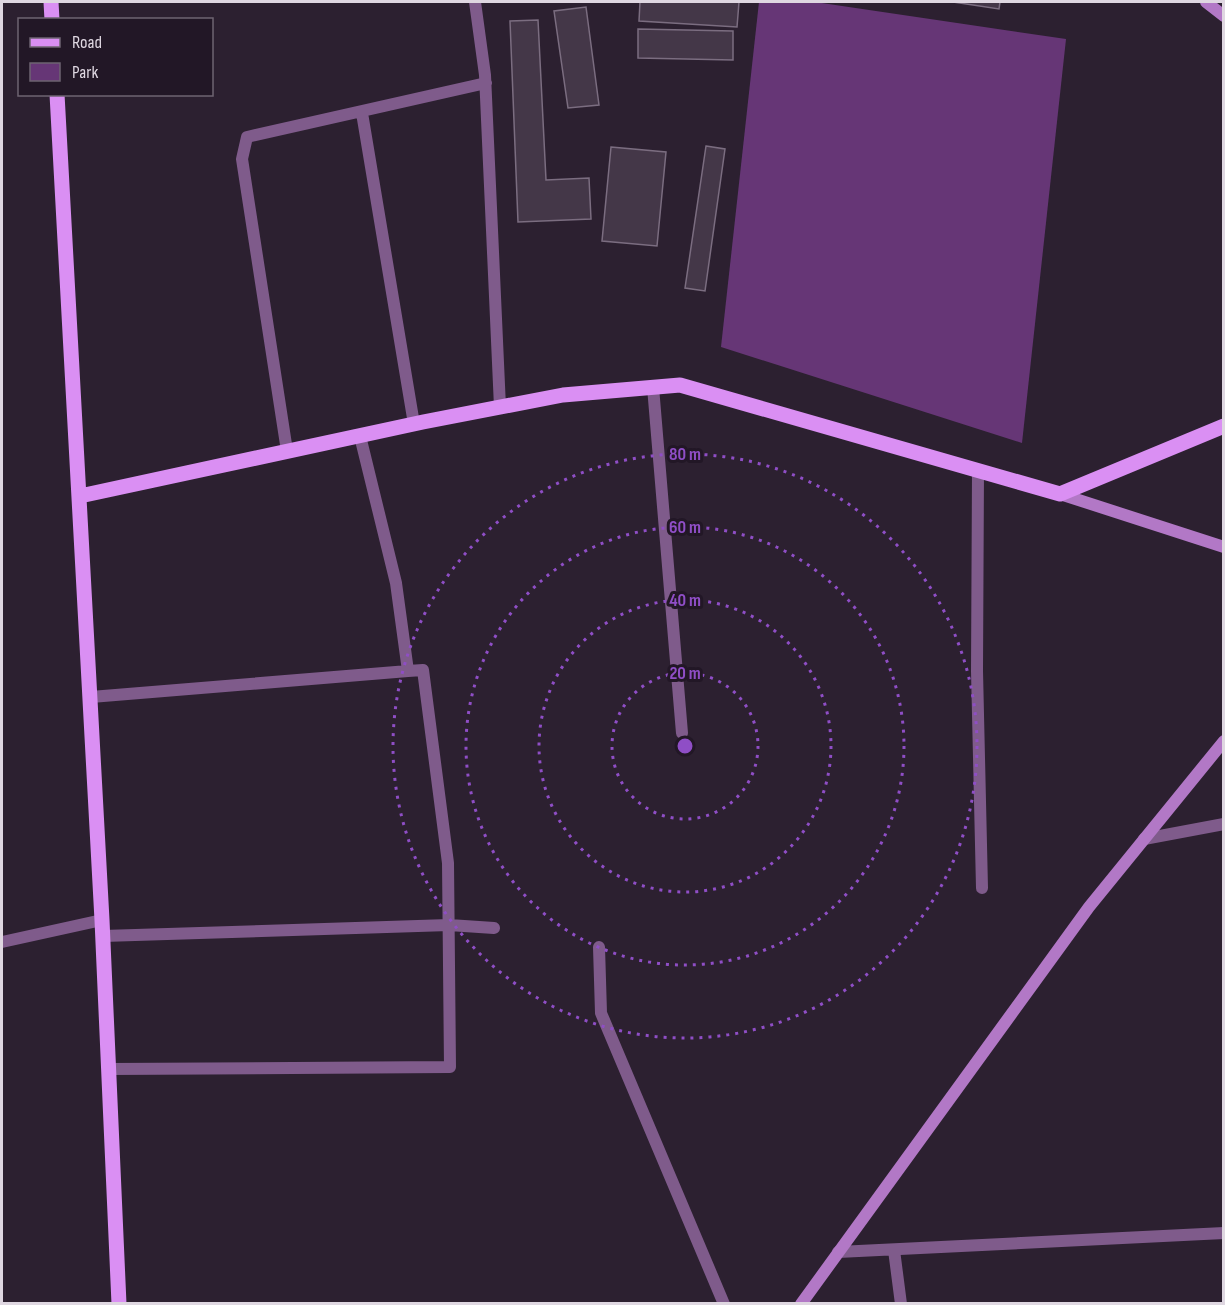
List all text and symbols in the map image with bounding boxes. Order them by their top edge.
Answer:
legend [18,18,213,96]
text: Road [72,32,102,53]
text: Park [72,62,98,83]
text: 80 m [669,444,701,465]
text: 60 m [669,517,701,538]
text: 40 m [669,590,701,611]
text: 20 m [669,663,701,684]
centre of rings [675,736,695,756]

